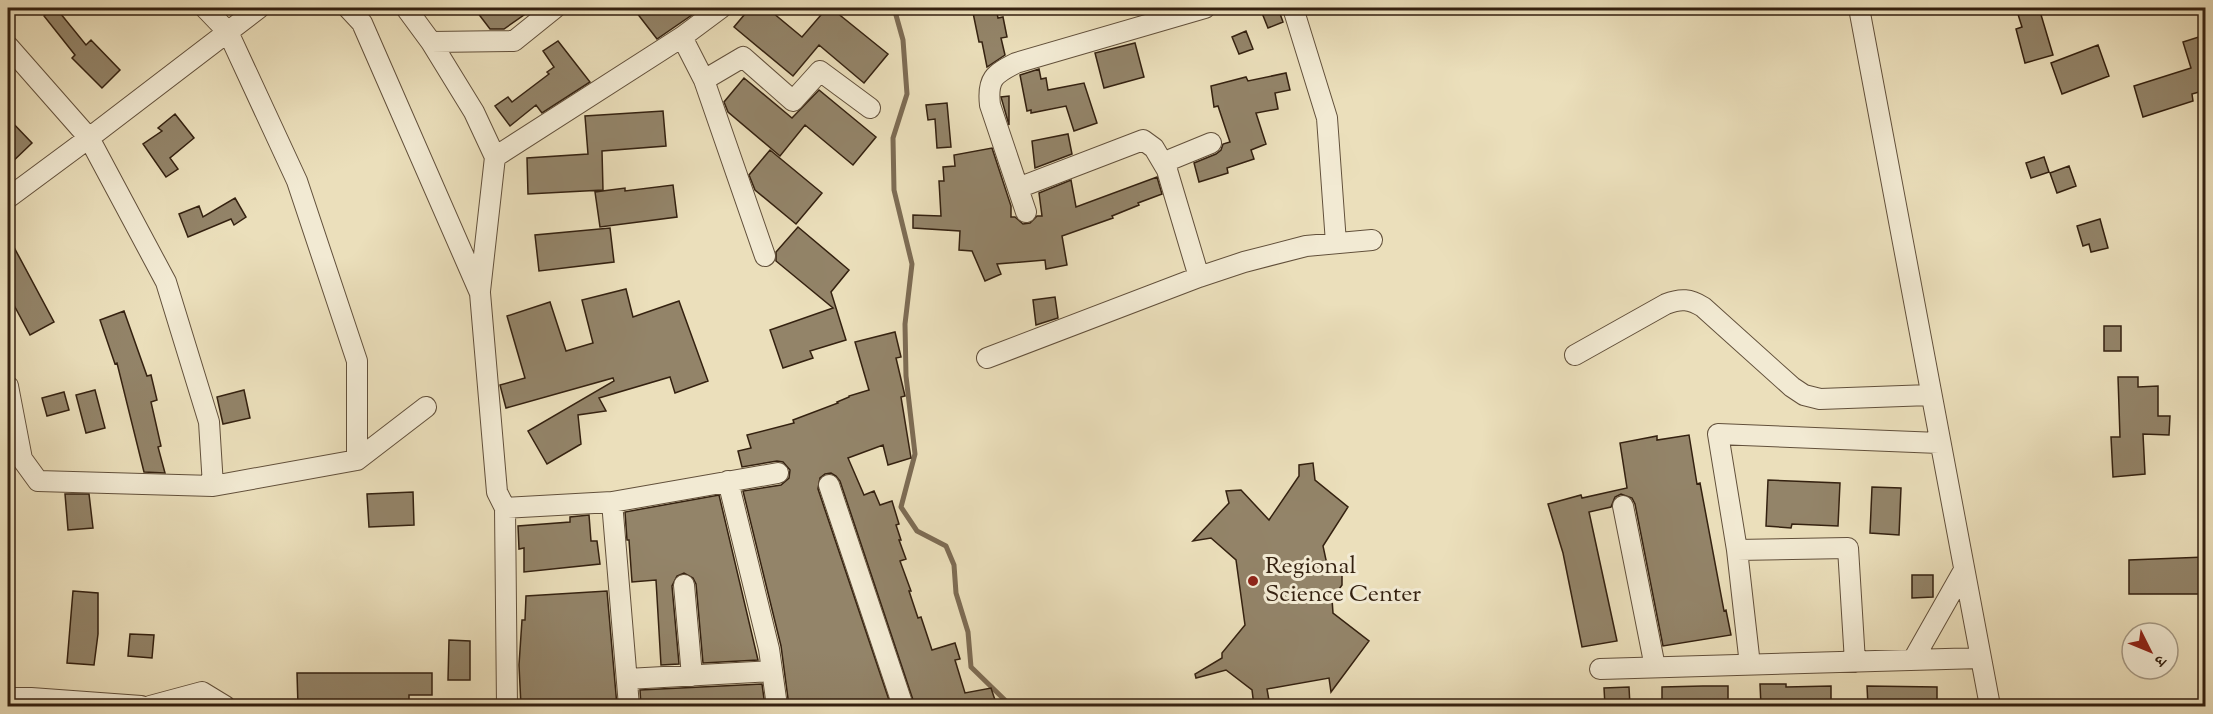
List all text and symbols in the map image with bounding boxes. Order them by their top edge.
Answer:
place label: Regional Science Center [1265,550,1421,612]
marker: Regional Science Center [1246,574,1260,588]
north arrow [2120,621,2180,681]
text: उ [2147,648,2171,672]

